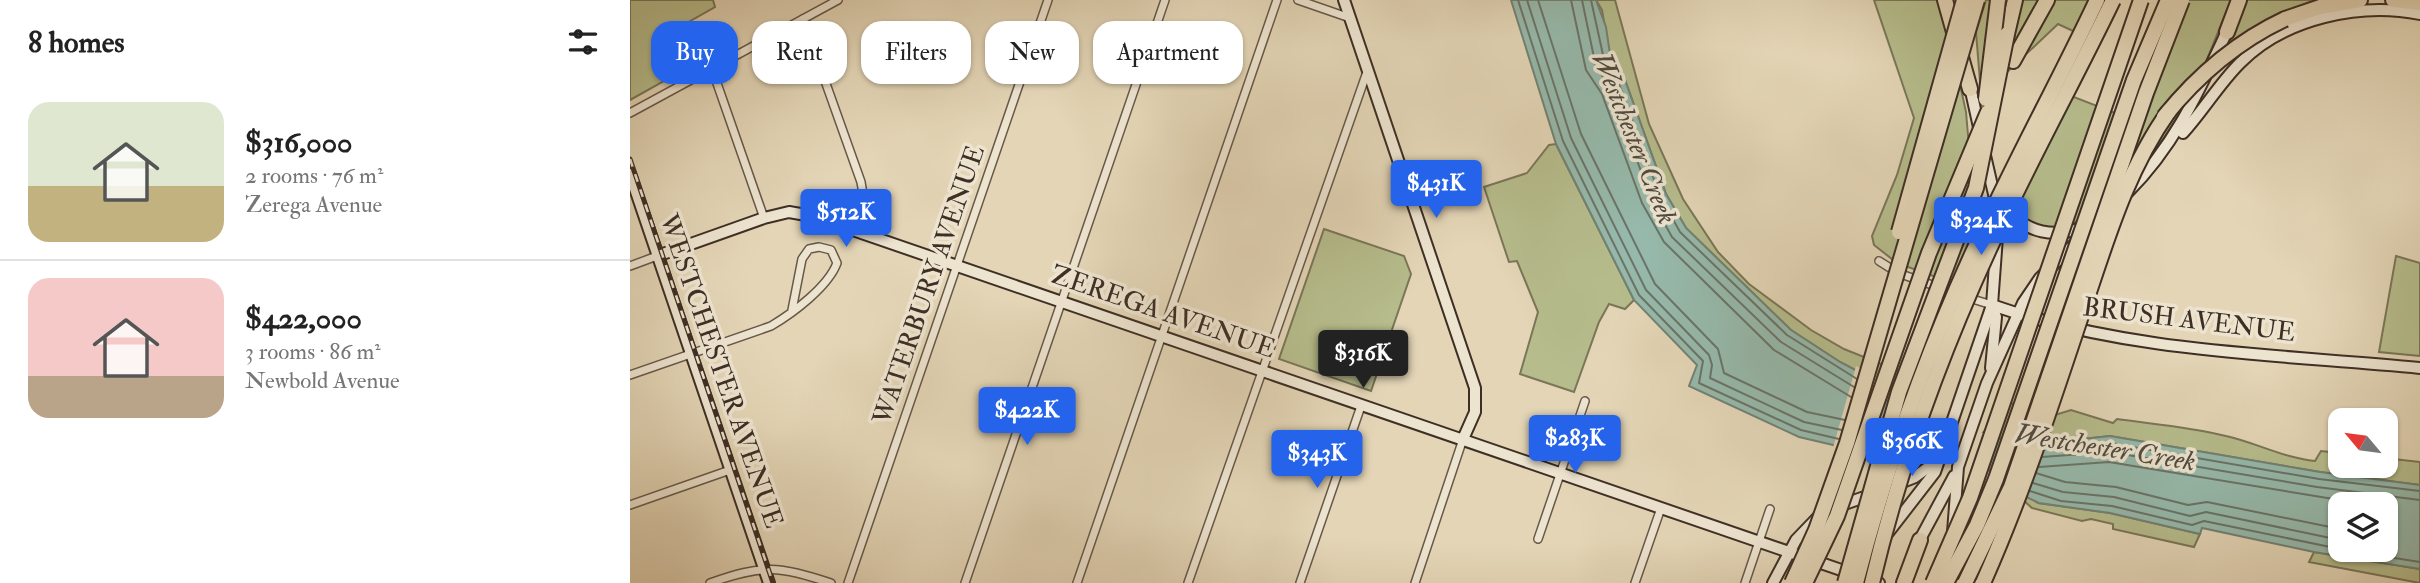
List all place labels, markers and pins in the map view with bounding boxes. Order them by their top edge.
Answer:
pin: $431K [1387,160,1485,220]
pin: $512K [797,190,895,249]
pin: $324K [1932,198,2030,257]
pin: $316K [1314,330,1412,390]
pin: $422K [978,388,1076,447]
pin: $283K [1526,416,1624,475]
pin: $366K [1863,419,1961,478]
pin: $343K [1268,430,1366,490]

